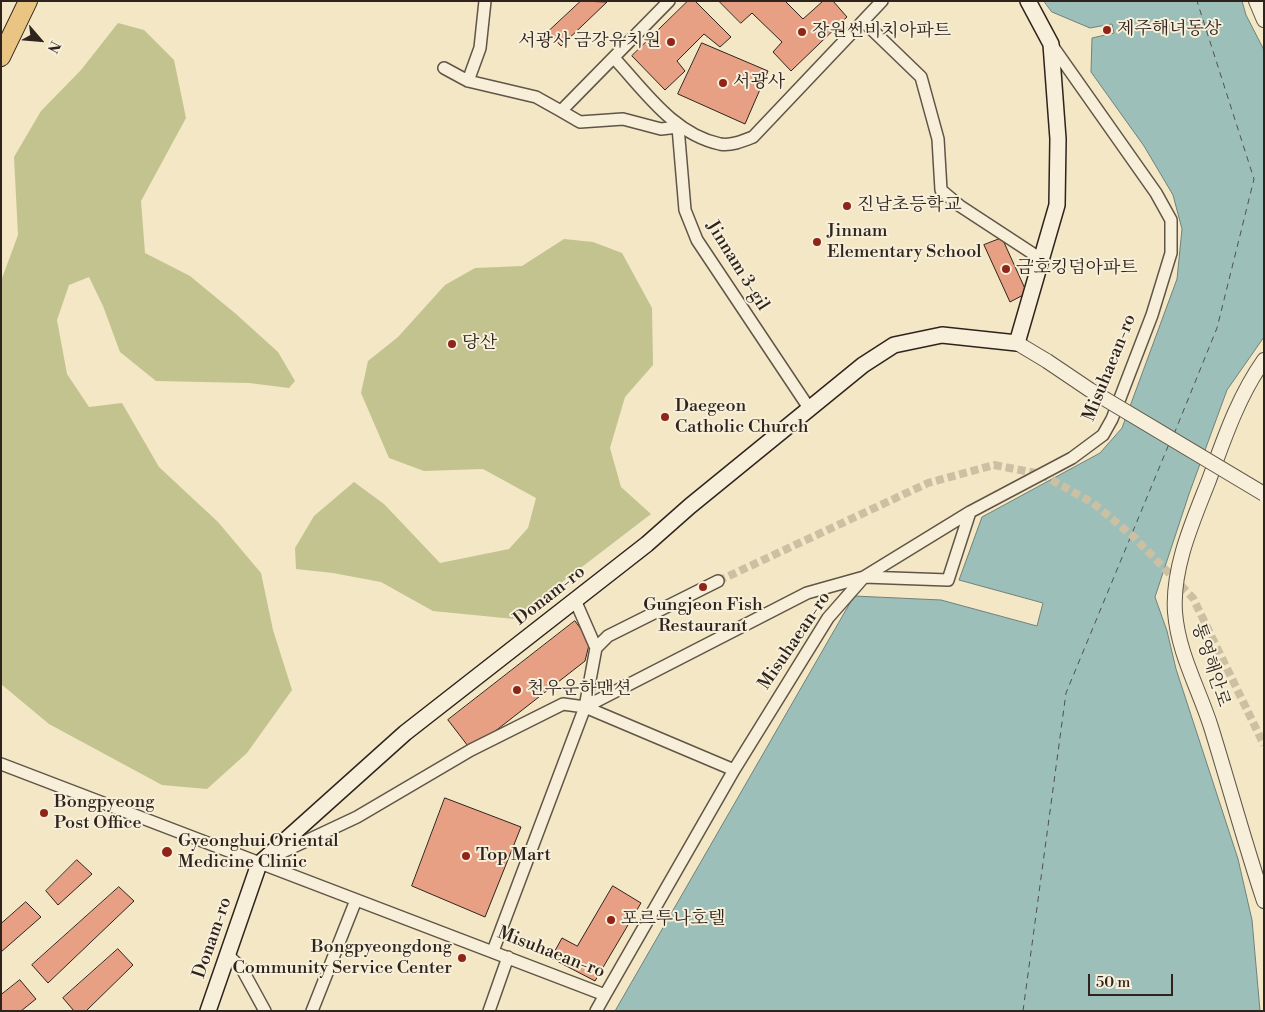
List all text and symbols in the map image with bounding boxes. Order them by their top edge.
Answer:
north arrow [15,15,65,65]
place label: 제주해녀동상 [1117,19,1221,41]
place label: 장원썬비치아파트 [812,21,951,43]
marker: 제주해녀동상 [1101,24,1113,36]
marker: 장원썬비치아파트 [796,26,808,38]
place label: 서광사 금강유치원 [518,31,661,53]
marker: 서광사 금강유치원 [665,36,677,48]
text: N [43,38,64,56]
place label: 서광사 [733,72,785,94]
marker: 서광사 [717,77,729,89]
place label: 진남초등학교 [857,195,961,217]
marker: 진남초등학교 [841,200,853,212]
street label: Jinnam 3-gil [701,217,773,315]
place label: Jinnam Elementary School [827,221,982,264]
marker: Jinnam Elementary School [811,236,823,248]
place label: 금호킹덤아파트 [1016,258,1138,280]
marker: 금호킹덤아파트 [1000,263,1012,275]
street label: Misuhaean-ro [1079,311,1141,425]
place label: 당산 [462,333,497,355]
marker: 당산 [446,338,458,350]
place label: Daegeon Catholic Church [675,396,809,438]
marker: Daegeon Catholic Church [659,411,671,423]
street label: Donam-ro [510,561,590,631]
marker: Gungjeon Fish Restaurant [697,581,709,593]
street label: Misuhaean-ro [754,588,836,694]
place label: Gungjeon Fish Restaurant [643,595,763,638]
street label: 통영해안로 [1186,620,1234,710]
place label: 천우운하맨션 [527,679,631,701]
marker: 천우운하맨션 [511,684,523,696]
place label: Bongpyeong Post Office [54,792,155,834]
marker: Bongpyeong Post Office [38,807,50,819]
place label: Gyeonghui Oriental Medicine Clinic [178,831,339,874]
marker: Gyeonghui Oriental Medicine Clinic [160,845,174,859]
place label: Top Mart [476,845,551,867]
marker: Top Mart [460,850,472,862]
street label: Donam-ro [189,895,237,981]
place label: 포르투나호텔 [621,909,725,931]
marker: 포르투나호텔 [605,914,617,926]
street label: Misuhaean-ro [494,923,608,983]
place label: Bongpyeongdong Community Service Center [232,937,452,980]
marker: Bongpyeongdong Community Service Center [456,952,468,964]
scale bar [1090,964,1175,996]
text: 50 m [1096,973,1130,992]

